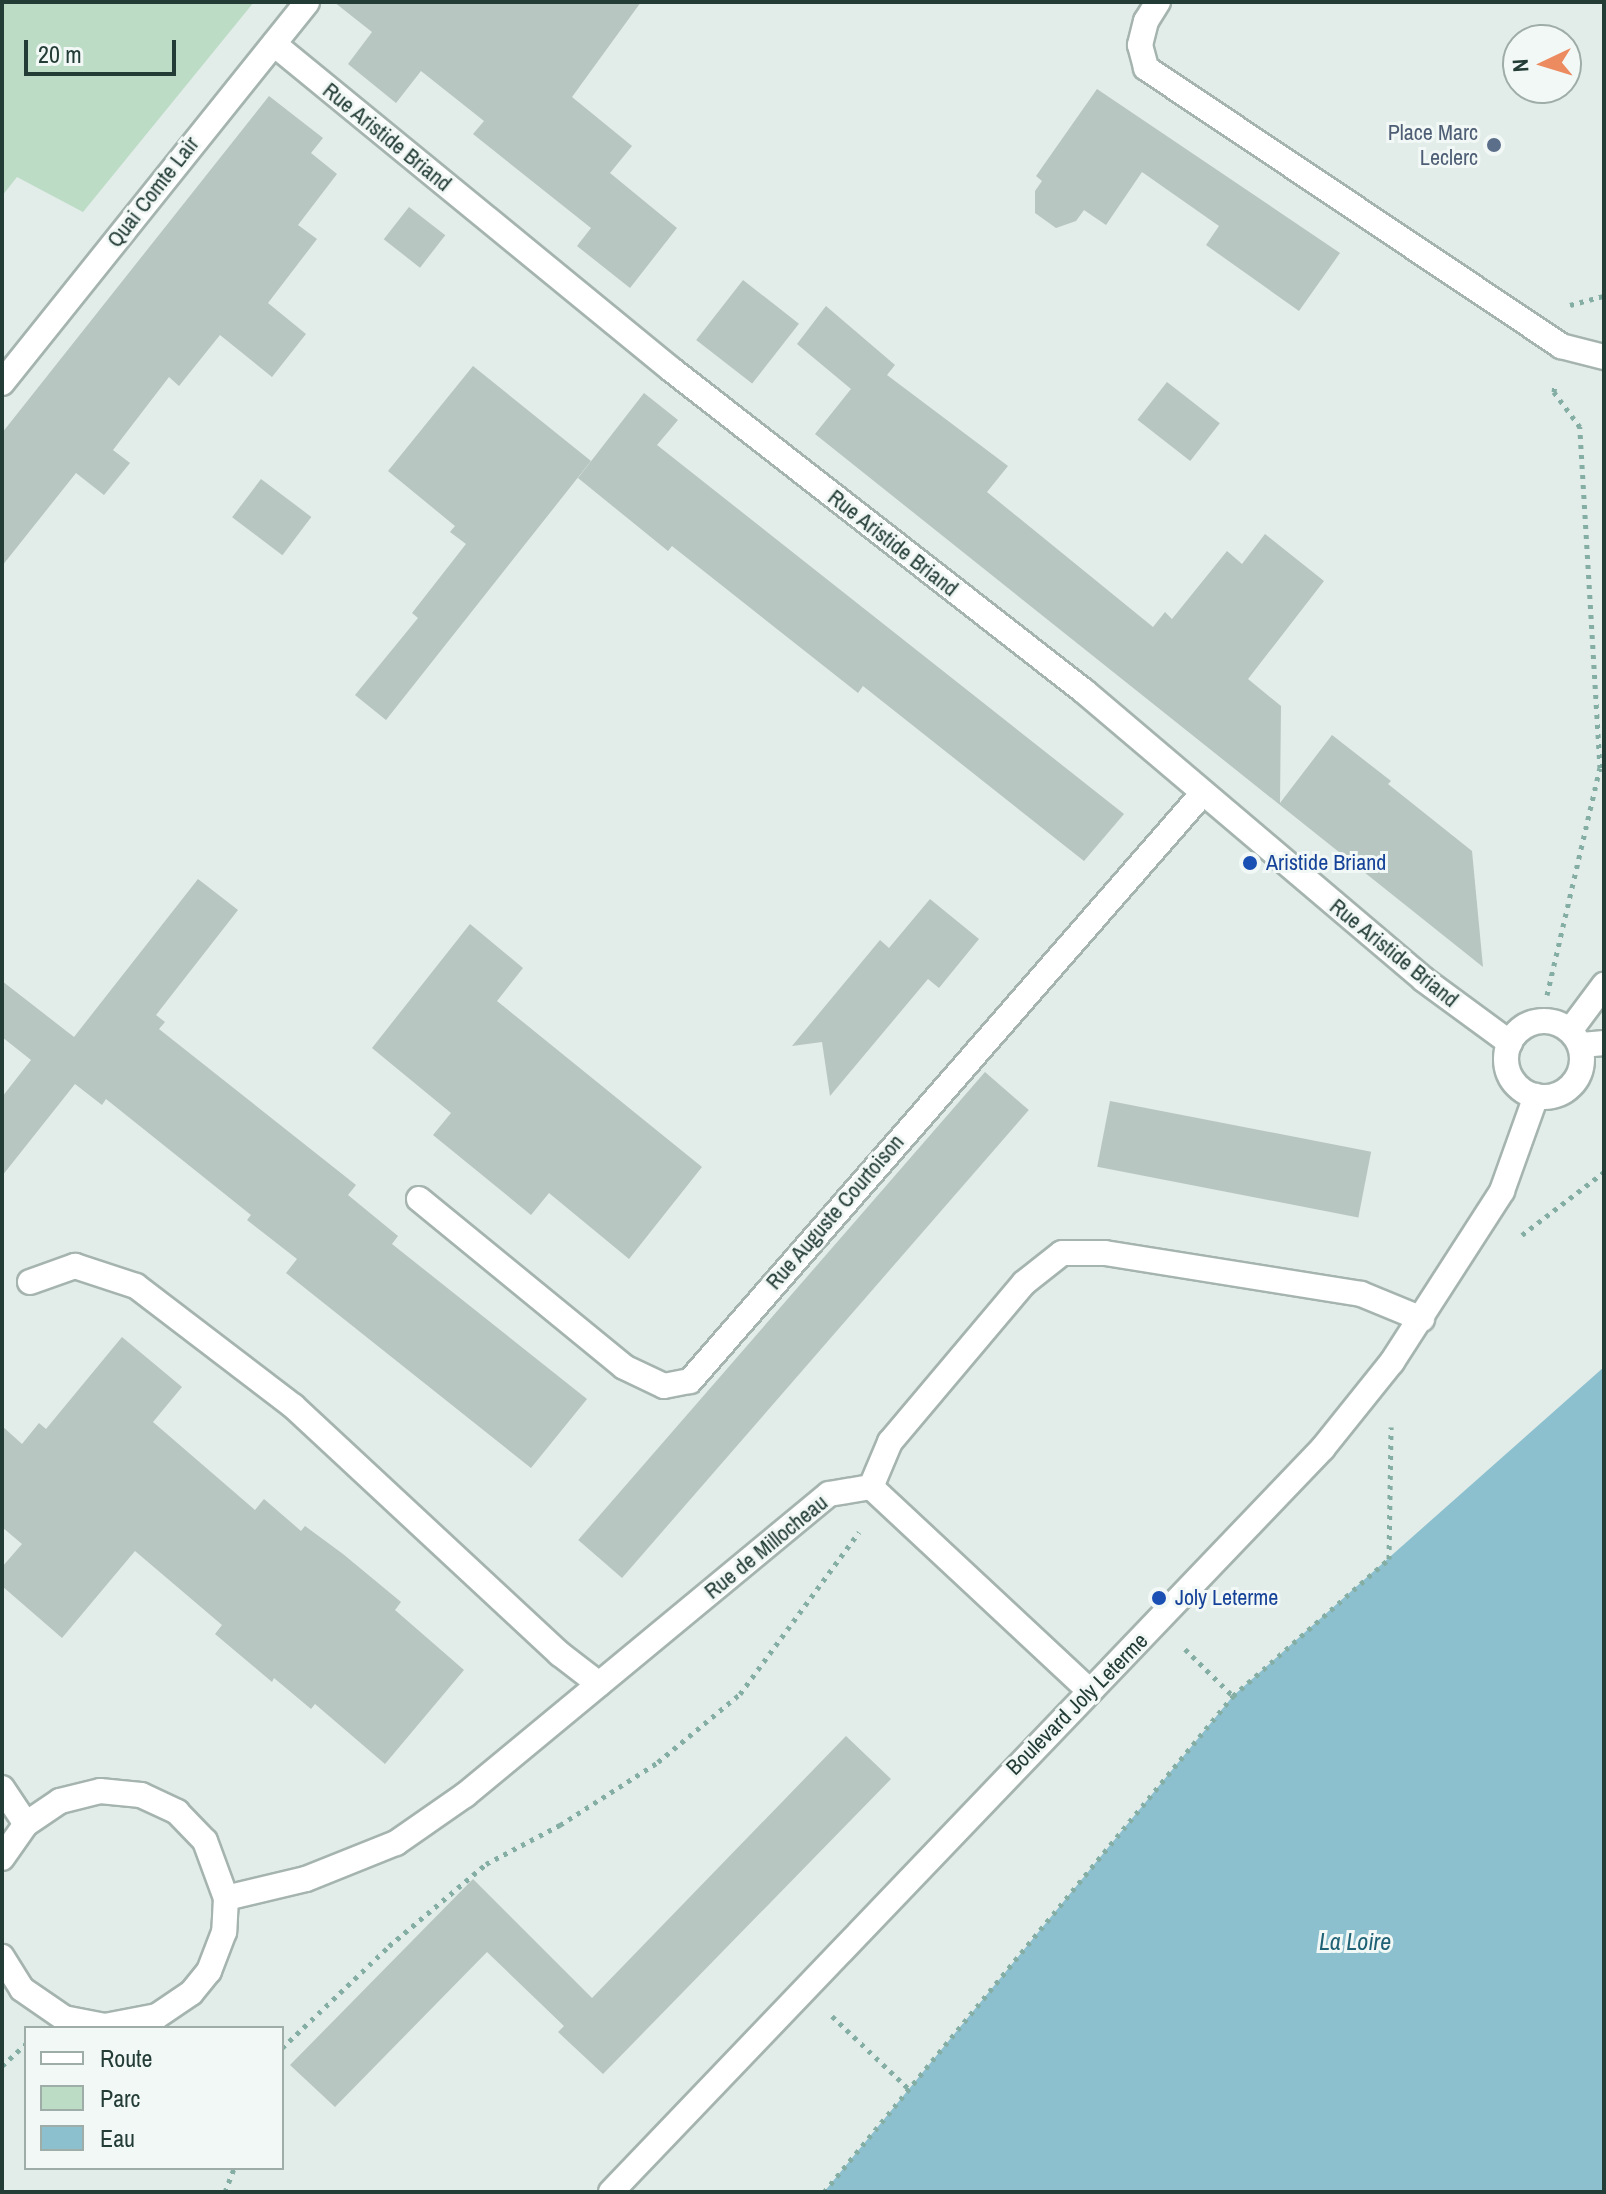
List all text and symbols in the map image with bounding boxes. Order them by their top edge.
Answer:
scale bar [28,24,180,74]
north arrow [1502,24,1582,104]
text: 20 m [38,38,82,70]
text: N [1505,58,1535,73]
street label: Rue Aristide Briand [317,77,457,197]
place label: Place Marc Leclerc [1388,119,1478,170]
street label: Quai Comte Lair [102,131,204,253]
marker: Place Marc Leclerc [1485,136,1503,154]
street label: Rue Aristide Briand [822,484,964,602]
place label: Aristide Briand [1266,850,1386,876]
marker: Aristide Briand [1241,854,1259,872]
street label: Rue Aristide Briand [1324,893,1464,1013]
street label: Rue Auguste Courtoison [760,1129,910,1295]
street label: Rue de Millocheau [699,1489,833,1605]
place label: Joly Leterme [1175,1585,1278,1611]
marker: Joly Leterme [1150,1589,1168,1607]
street label: Boulevard Joly Leterme [1001,1628,1153,1780]
water label: La Loire [1319,1928,1391,1956]
legend [24,2026,284,2170]
text: Route [100,2042,153,2074]
text: Parc [100,2082,140,2114]
text: Eau [100,2122,135,2154]

